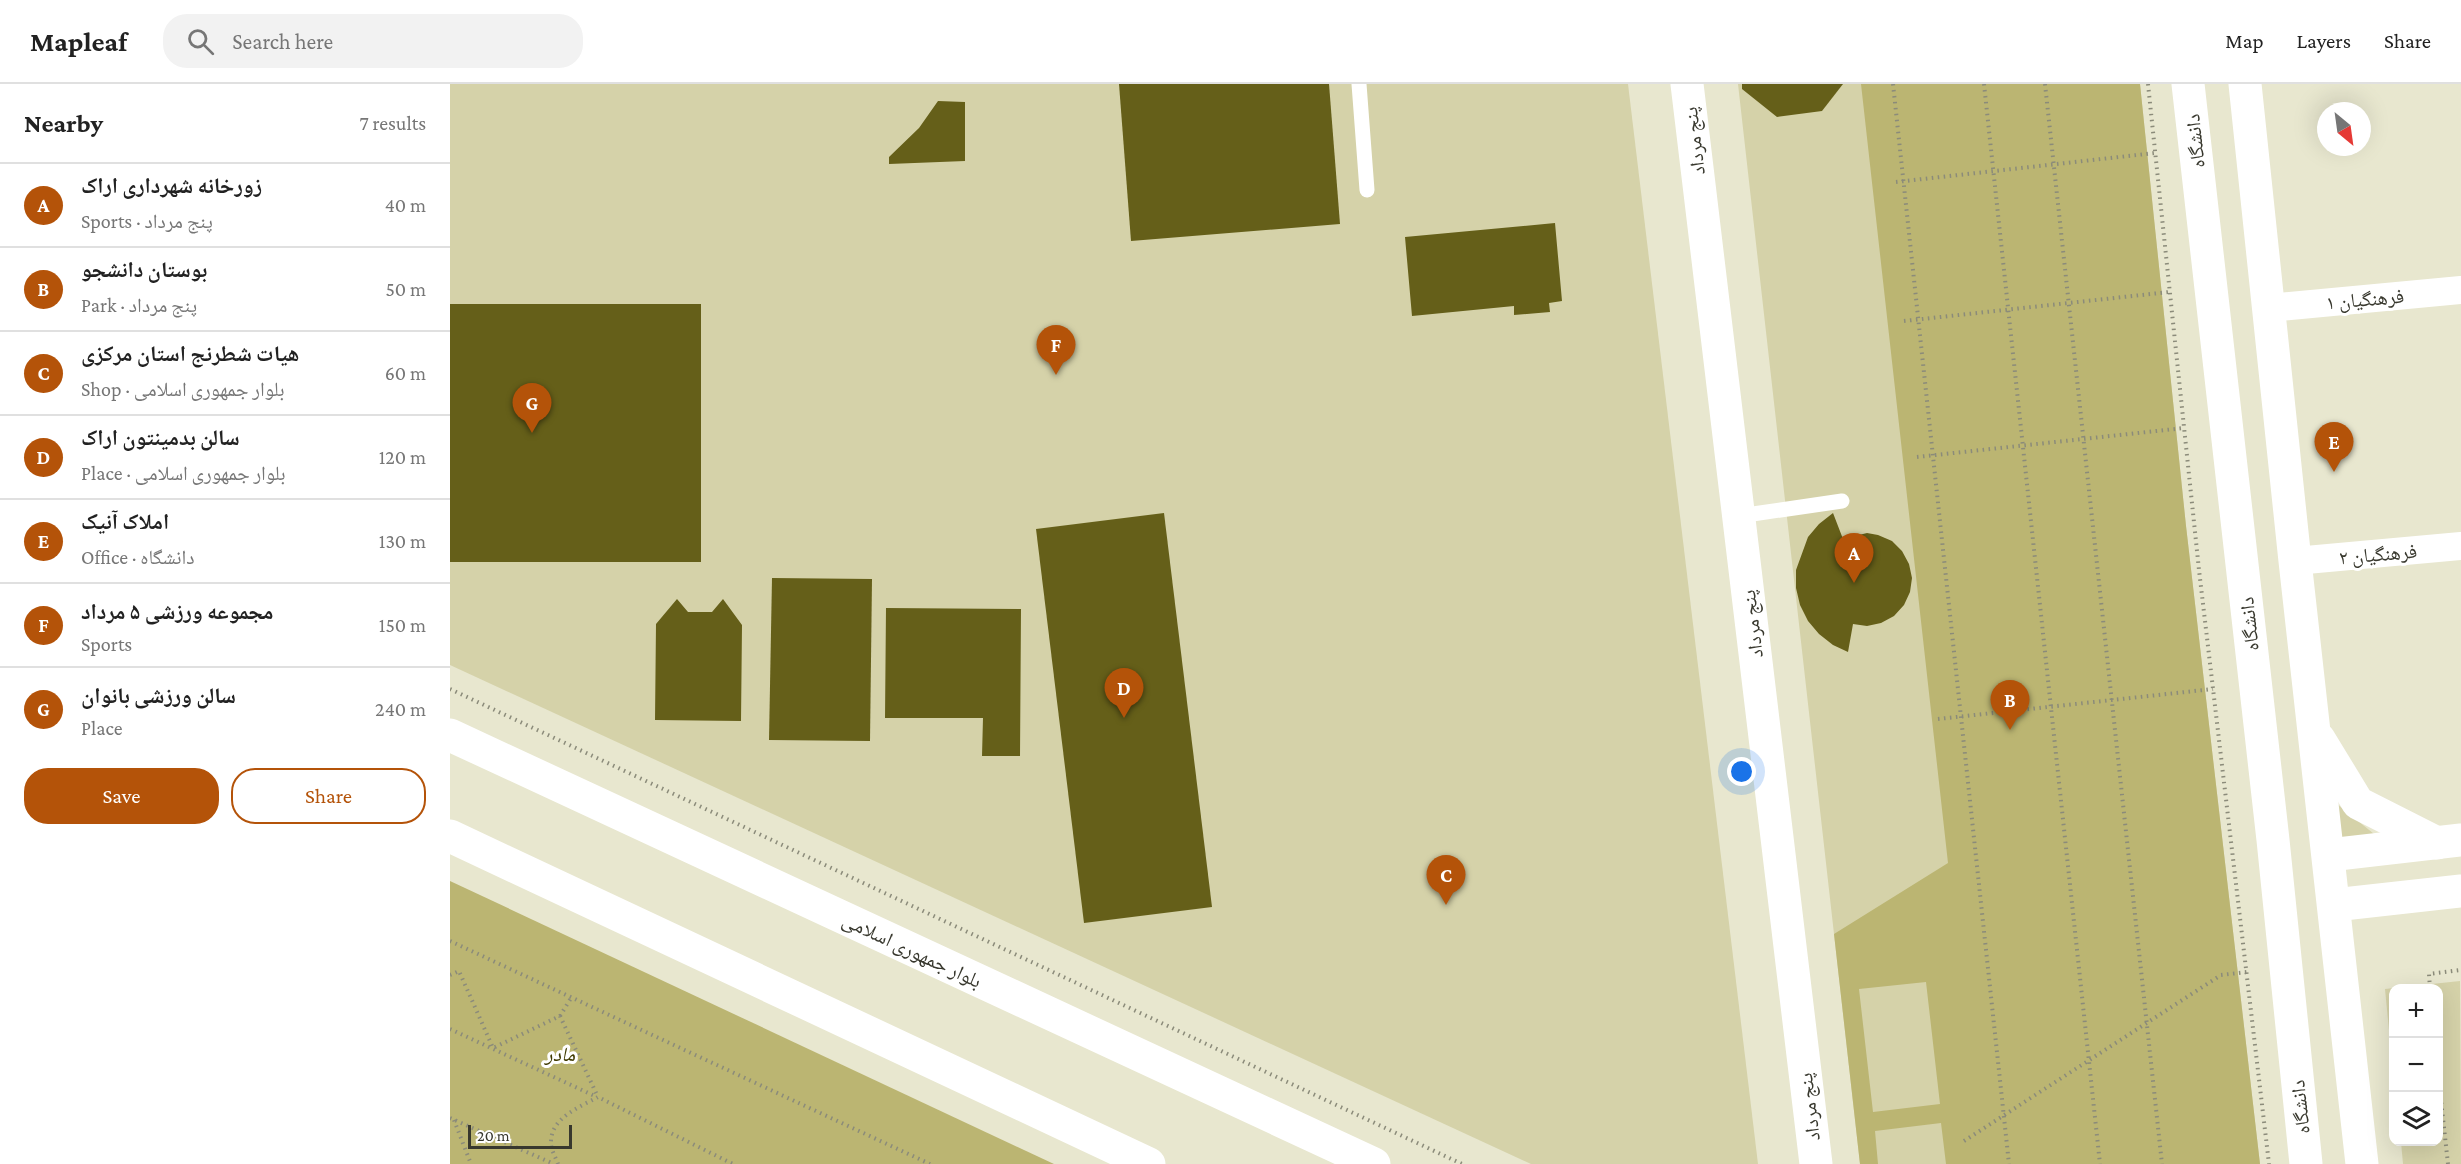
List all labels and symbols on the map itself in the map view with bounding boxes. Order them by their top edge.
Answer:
north arrow [2317,102,2371,156]
street label: پنج مرداد [1679,105,1711,176]
street label: دانشگاه [2181,113,2209,169]
street label: فرهنگیان ۱ [2325,285,2405,314]
pin: F [1036,326,1076,375]
pin: G [512,384,551,433]
pin: E [2314,422,2354,472]
pin: A [1834,534,1874,583]
street label: فرهنگیان ۲ [2338,540,2418,569]
street label: پنج مرداد [1737,588,1769,659]
street label: دانشگاه [2235,596,2263,652]
pin: D [1104,668,1144,718]
pin: B [1990,680,2030,730]
your location [1727,757,1756,786]
pin: C [1426,856,1466,905]
street label: بلوار جمهوری اسلامی [839,908,985,993]
park label: مادر [543,1043,575,1066]
street label: پنج مرداد [1794,1071,1826,1142]
street label: دانشگاه [2286,1079,2314,1135]
scale bar [468,1122,572,1150]

